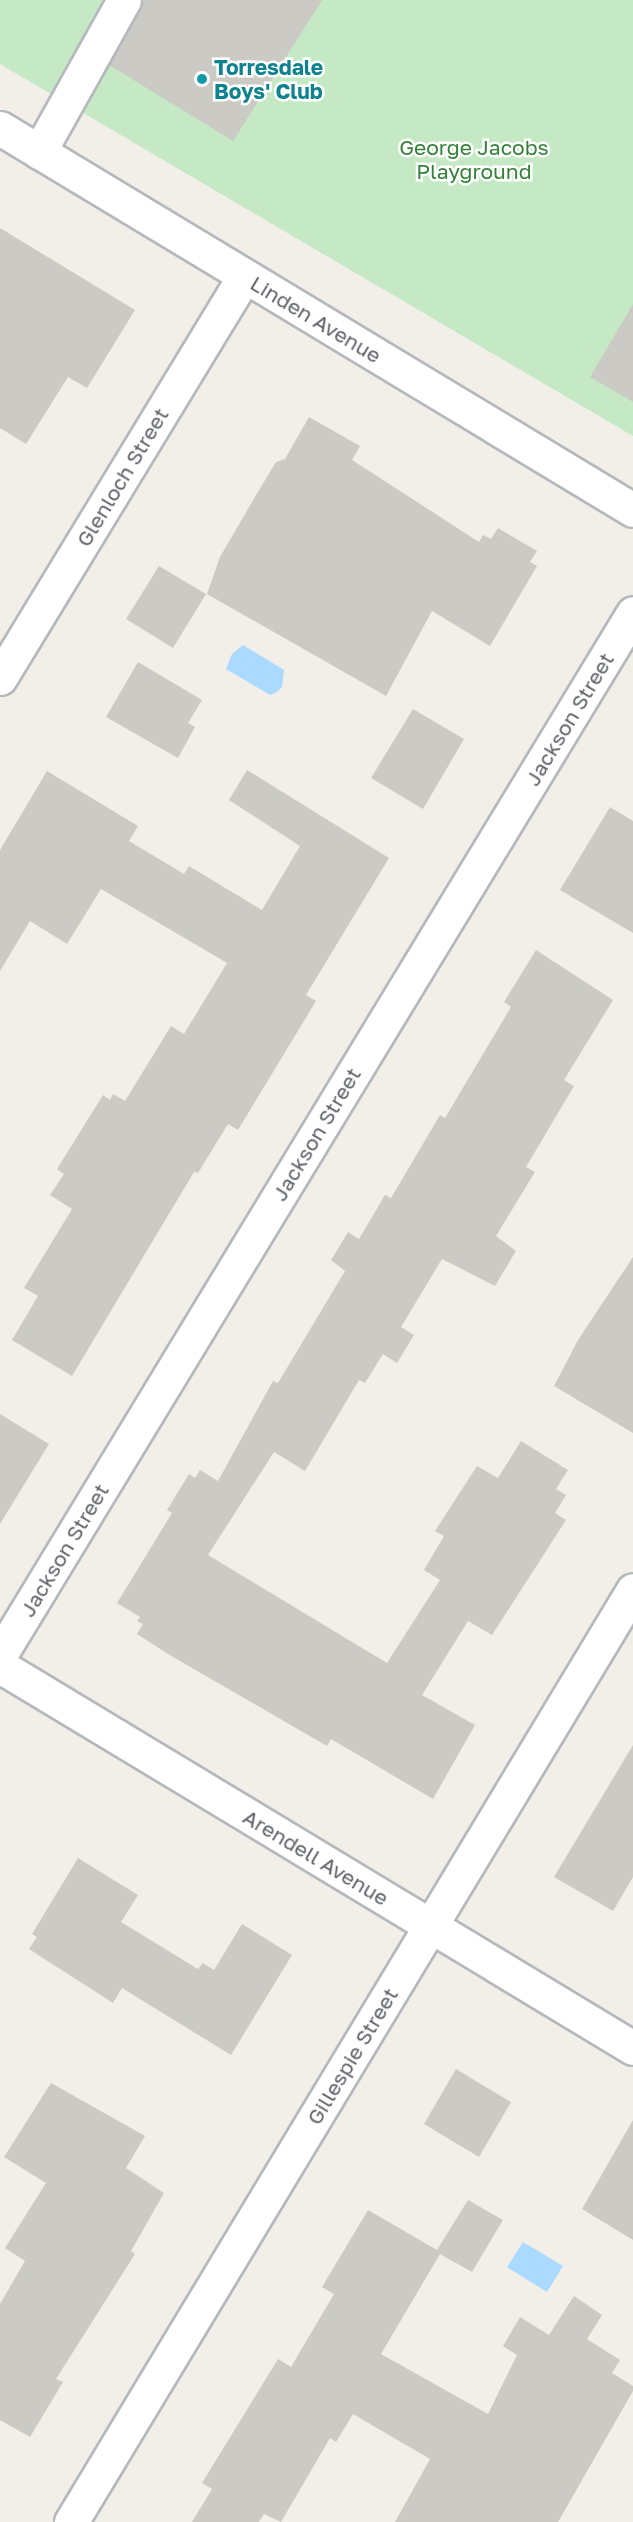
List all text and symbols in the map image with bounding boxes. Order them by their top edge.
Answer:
place label: Torresdale Boys' Club [214,54,323,104]
marker: Torresdale Boys' Club [195,72,209,86]
park label: George Jacobs Playground [399,134,549,184]
street label: Linden Avenue [246,270,386,368]
street label: Glenloch Street [71,403,173,551]
street label: Jackson Street [519,648,619,790]
street label: Jackson Street [266,1063,366,1205]
street label: Jackson Street [14,1479,114,1621]
street label: Arendell Avenue [239,1804,393,1910]
street label: Gillespie Street [301,1983,403,2129]

